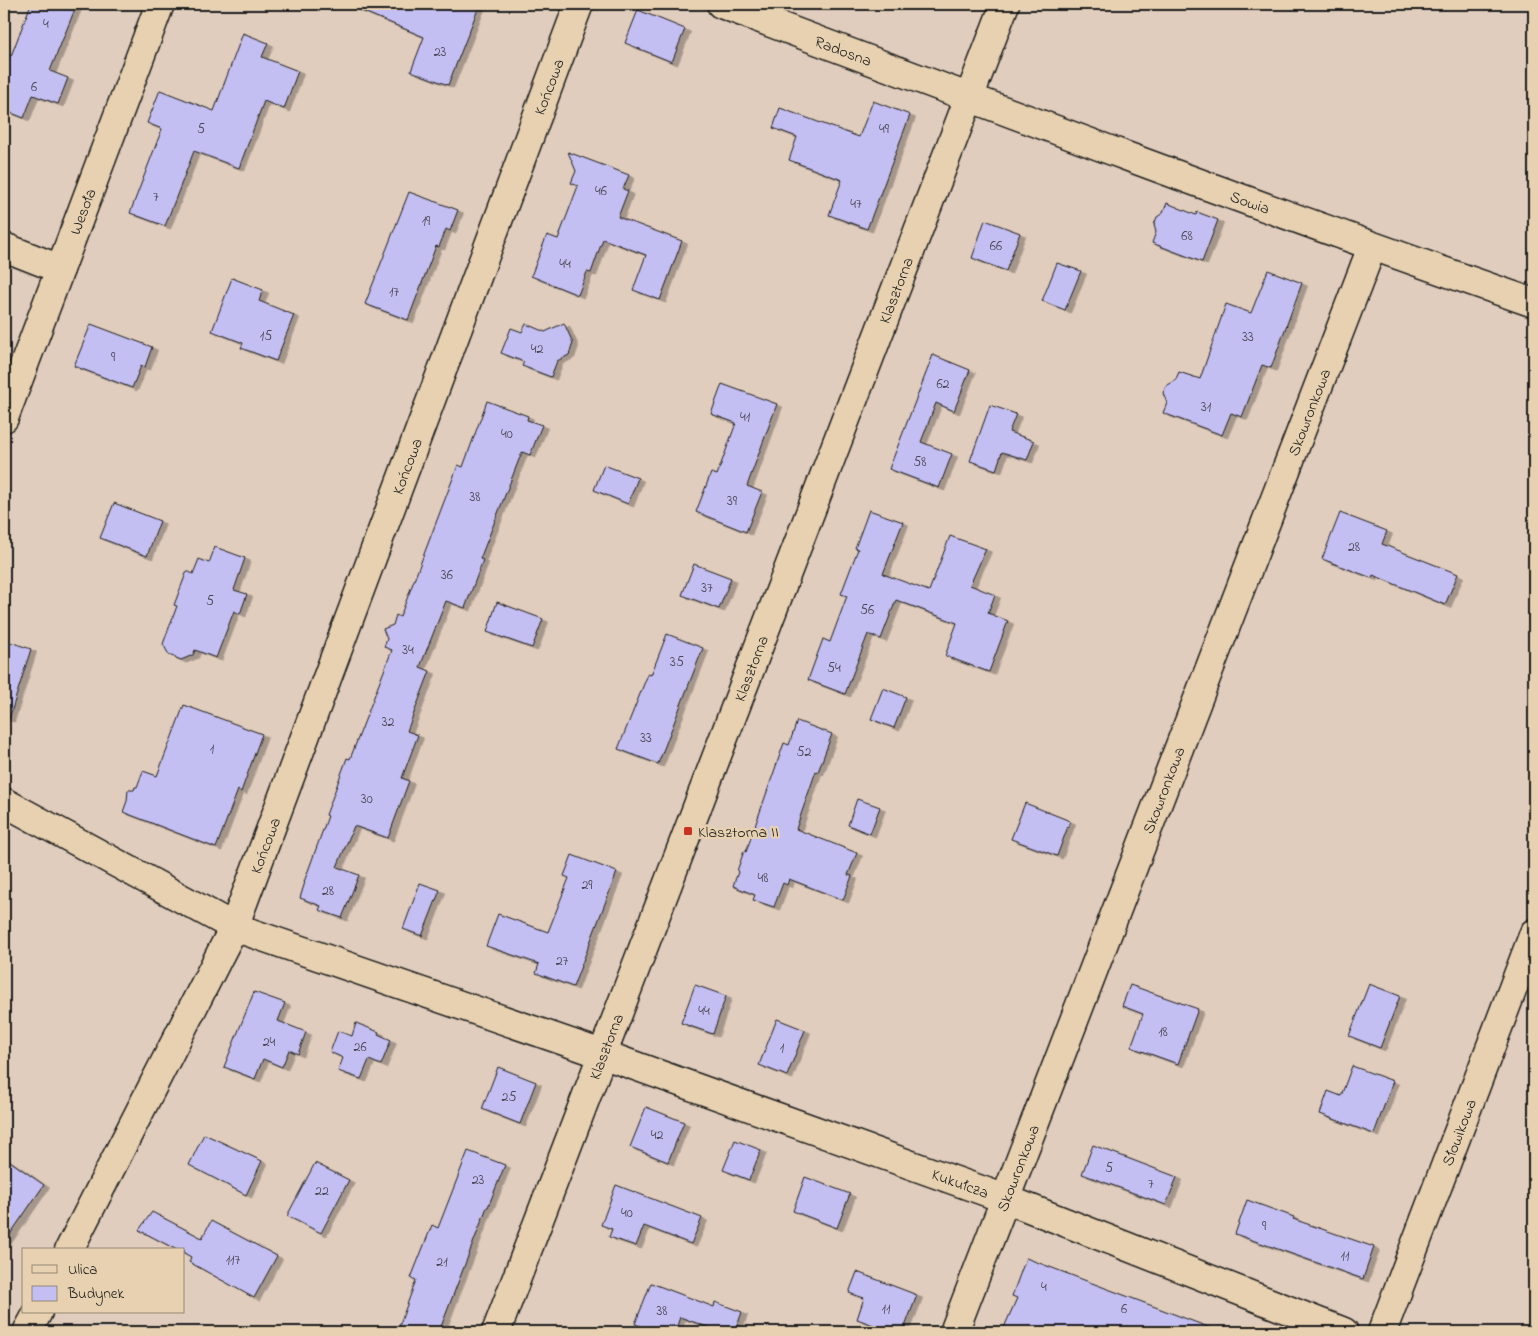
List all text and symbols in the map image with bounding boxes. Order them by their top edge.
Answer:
house number: 4 [43,14,49,35]
street label: Radosna [811,30,875,74]
house number: 23 [434,42,447,63]
street label: Końcowa [529,56,572,119]
house number: 6 [31,77,37,98]
house number: 5 [197,119,205,140]
house number: 49 [879,119,890,140]
house number: 46 [595,181,607,202]
street label: Wesoła [64,185,103,239]
street label: Sowia [1226,185,1273,222]
house number: 7 [153,187,159,208]
house number: 47 [850,194,862,215]
house number: 19 [422,211,431,232]
house number: 68 [1181,226,1193,247]
house number: 66 [990,236,1002,257]
house number: 44 [559,254,571,275]
street label: Klasztorna [874,254,921,327]
house number: 17 [389,282,399,303]
house number: 15 [260,326,272,347]
house number: 33 [1242,327,1254,348]
house number: 42 [531,339,543,360]
house number: 9 [111,347,116,368]
street label: Skowronkowa [1283,365,1338,460]
house number: 62 [936,374,950,395]
house number: 31 [1201,397,1212,418]
house number: 41 [740,407,751,428]
house number: 40 [501,424,513,445]
street label: Końcowa [387,435,430,498]
house number: 58 [913,452,927,473]
house number: 38 [469,487,481,508]
house number: 39 [727,491,738,512]
house number: 28 [1348,537,1360,558]
house number: 36 [441,565,453,586]
house number: 37 [701,578,713,599]
house number: 5 [206,591,214,612]
house number: 56 [860,600,874,621]
street label: Klasztorna [729,632,776,705]
house number: 34 [402,640,414,661]
house number: 35 [670,652,684,673]
house number: 54 [827,658,841,679]
house number: 32 [382,712,394,733]
house number: 33 [640,728,652,749]
house number: 1 [210,739,215,760]
house number: 52 [797,742,812,763]
street label: Skowronkowa [1137,743,1192,838]
house number: 30 [361,789,373,810]
street label: Końcowa [245,814,288,878]
place label: Klasztorna II [698,821,779,845]
marker: Klasztorna II [682,825,694,837]
house number: 48 [757,868,769,889]
house number: 29 [581,875,593,896]
house number: 28 [322,881,334,902]
house number: 27 [556,951,569,972]
house number: 44 [698,1001,710,1022]
street label: Klasztorna [584,1010,631,1084]
house number: 18 [1158,1022,1168,1043]
house number: 24 [263,1032,276,1053]
house number: 26 [353,1037,367,1058]
house number: 1 [780,1038,785,1059]
house number: 25 [502,1087,516,1108]
street label: Słowikowa [1436,1096,1484,1170]
street label: Skowronkowa [991,1121,1047,1216]
house number: 42 [651,1125,663,1146]
house number: 5 [1105,1158,1113,1179]
street label: Kukułcza [928,1163,992,1206]
house number: 23 [472,1170,485,1191]
house number: 7 [1148,1174,1154,1195]
house number: 22 [315,1181,329,1202]
house number: 40 [621,1203,633,1224]
house number: 9 [1262,1216,1267,1237]
house number: 11 [1341,1246,1350,1267]
legend [22,1248,185,1314]
house number: 117 [226,1250,241,1271]
house number: 21 [436,1252,448,1273]
text: Ulica [68,1259,97,1281]
house number: 4 [1041,1277,1047,1298]
text: Budynek [67,1283,125,1306]
house number: 11 [882,1299,891,1320]
house number: 6 [1121,1299,1127,1320]
house number: 38 [656,1301,668,1322]

